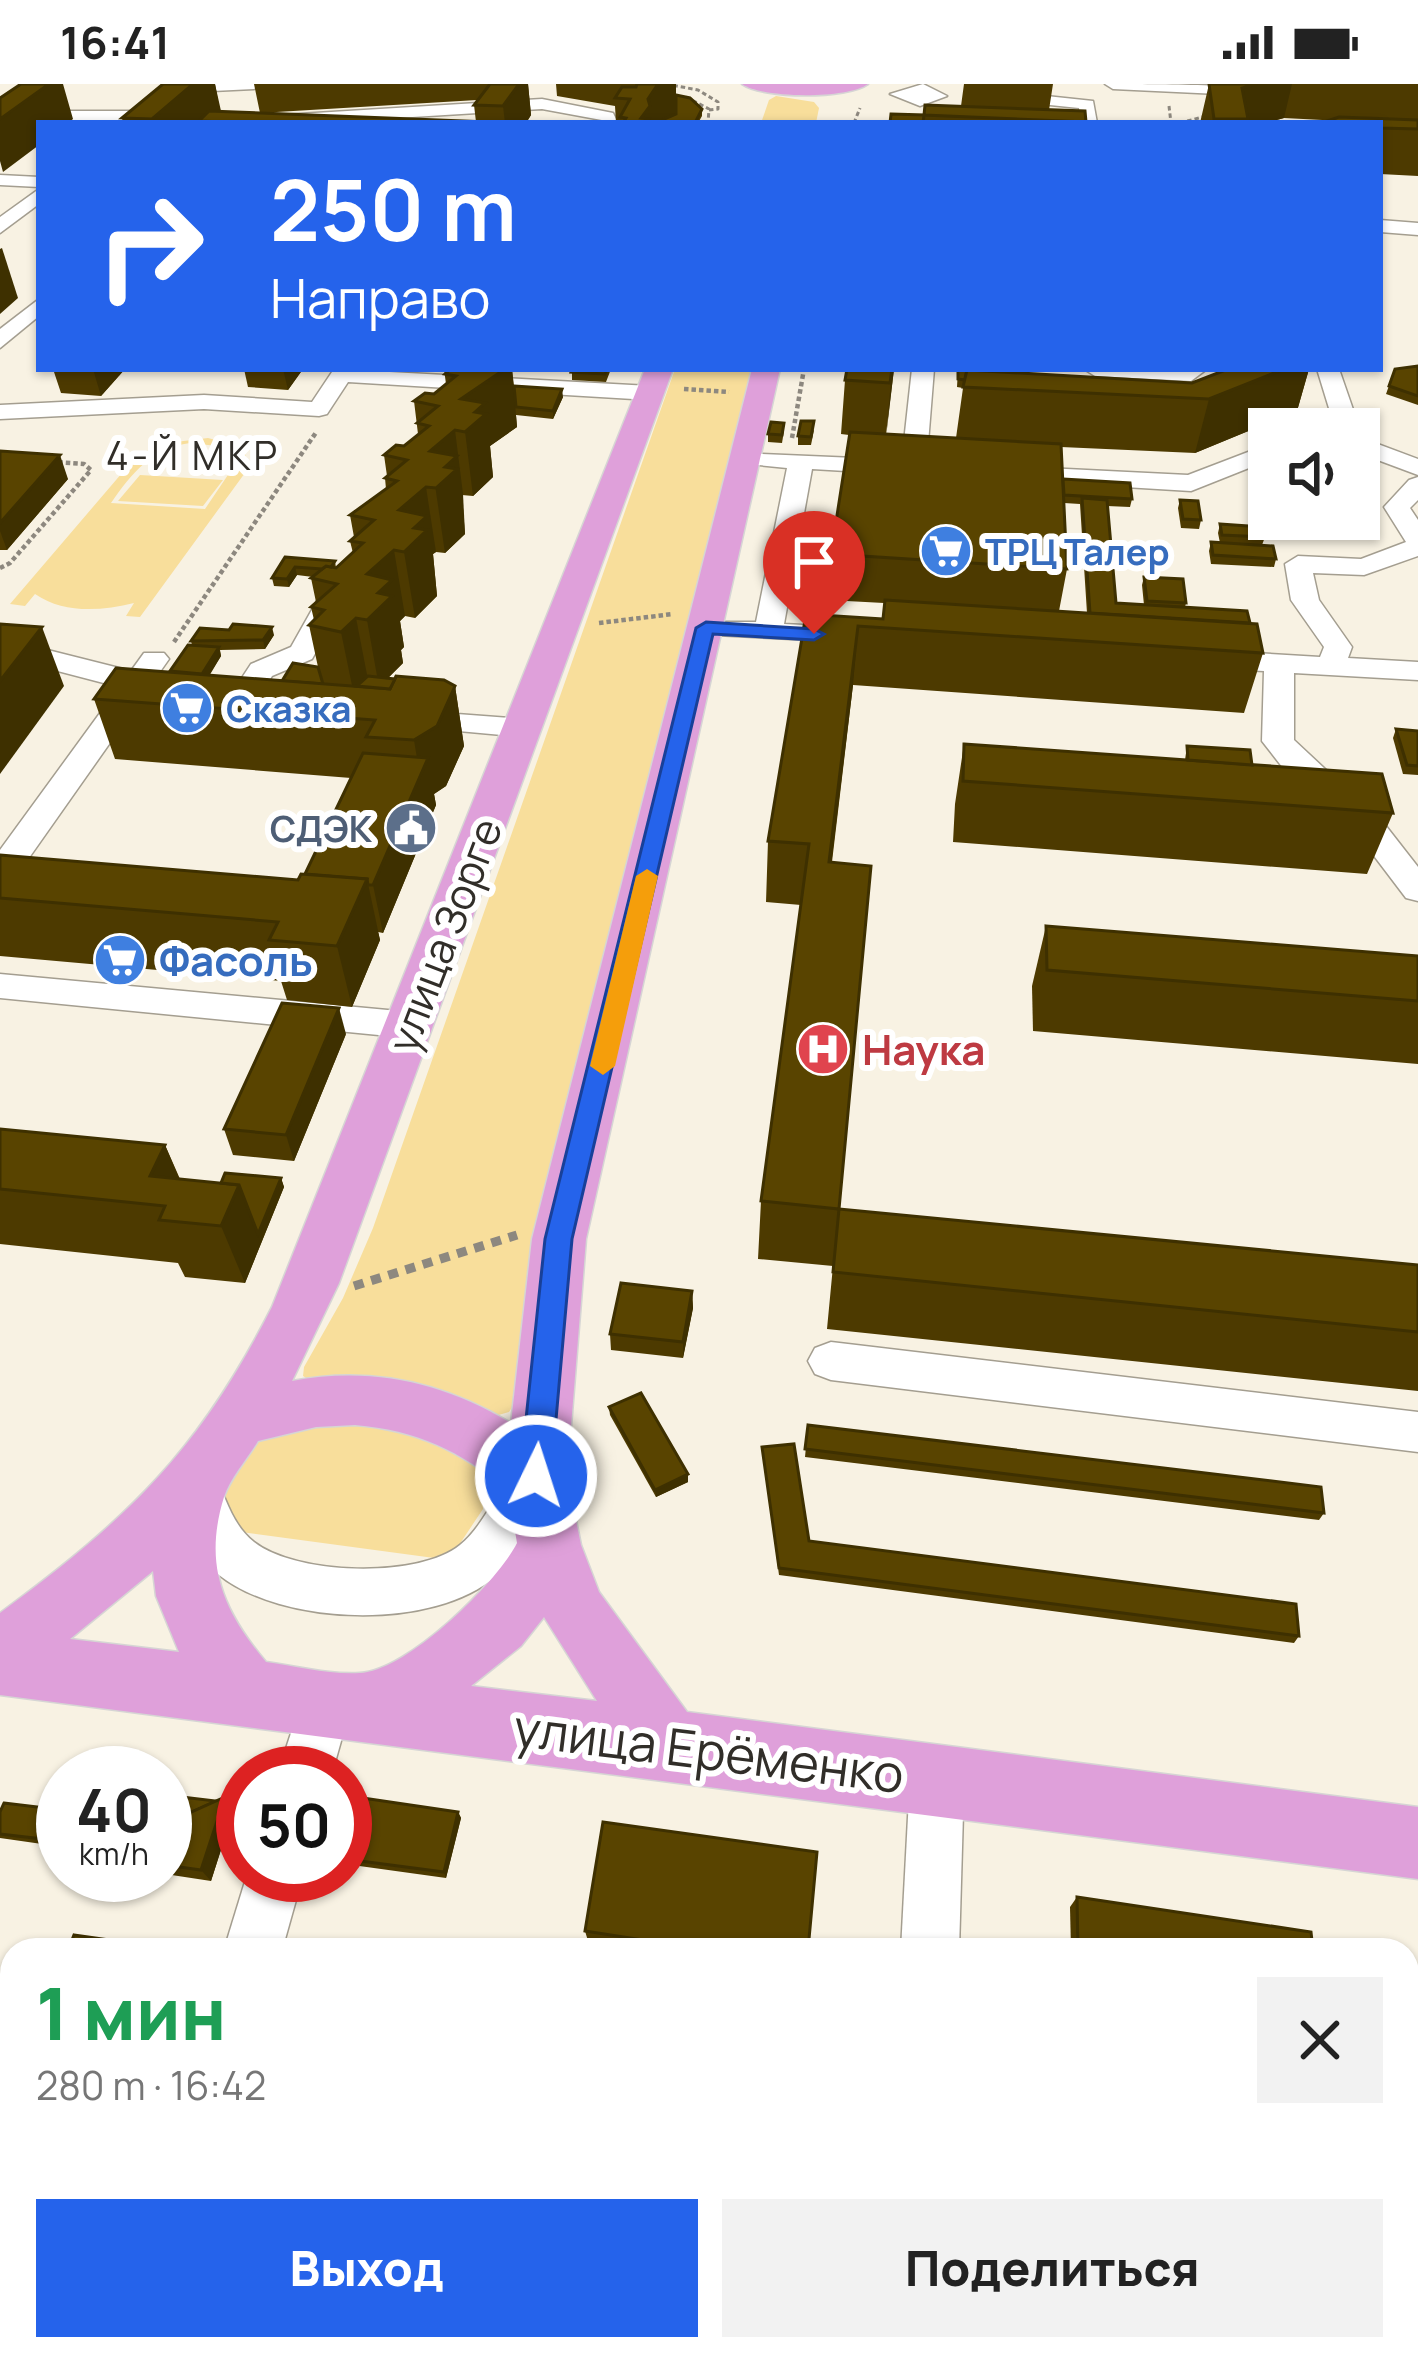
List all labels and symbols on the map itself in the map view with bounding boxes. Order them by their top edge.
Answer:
district label: 4-Й МКР [106,428,280,482]
pin [763,511,865,634]
supermarket icon: ТРЦ Талер [918,523,974,579]
place label: ТРЦ Талер [985,527,1170,576]
supermarket icon: Сказка [159,680,215,736]
place label: Сказка [226,684,352,733]
public building icon: СДЭК [383,800,439,856]
place label: СДЭК [270,804,373,853]
street label: улица Зорге [373,810,515,1060]
place label: Фасоль [159,931,313,989]
supermarket icon: Фасоль [92,932,148,988]
place label: Наука [862,1020,986,1078]
hospital icon: Наука [795,1021,851,1077]
position arrow [473,1413,599,1539]
street label: улица Ерёменко [510,1692,908,1808]
speed limit sign: 50 [216,1746,372,1902]

